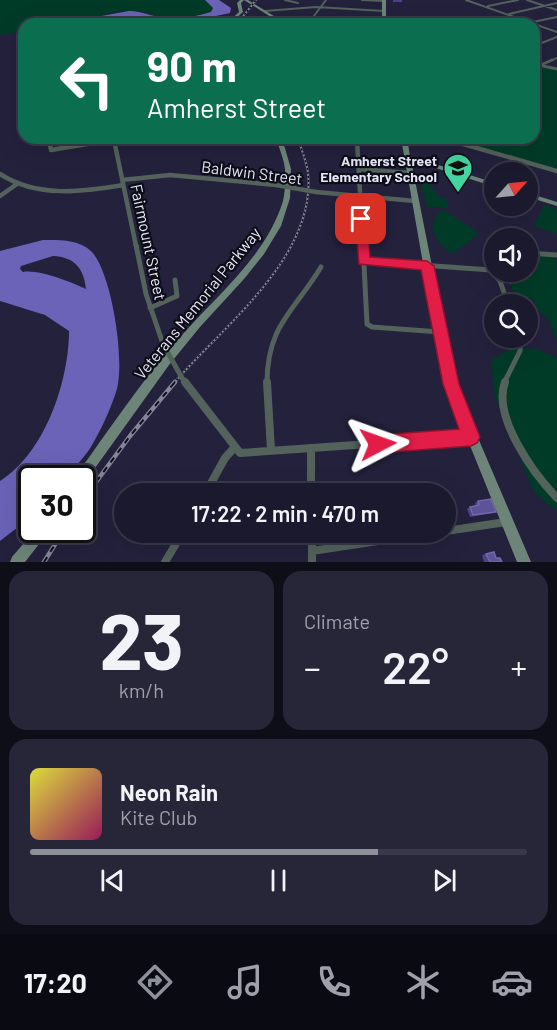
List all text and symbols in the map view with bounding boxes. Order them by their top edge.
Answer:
text: 90 m [147,40,237,90]
icon: left [48,42,126,120]
text: Amherst Street [147,91,326,123]
place label: Amherst Street Elementary School [320,152,437,185]
school or university icon: Amherst Street Elementary School [442,152,474,194]
street label: Baldwin Street [200,156,304,188]
north arrow [484,162,538,216]
map controls [484,162,538,348]
street label: Fairmount Street [127,182,171,302]
pin [335,193,386,244]
icon: arrive [344,202,377,235]
street label: Veterans Memorial Parkway [130,223,264,383]
button: sound [484,228,538,282]
button: search [484,294,538,348]
position arrow [346,412,410,476]
speed limit sign: 30 [18,465,96,543]
text: 17:22 · 2 min · 470 m [191,500,379,526]
text: 23 [99,592,184,686]
text: Climate [304,609,370,633]
text: 22° [382,639,449,693]
text: − [304,647,321,687]
text: + [510,647,527,687]
text: km/h [119,678,164,702]
text: Neon Rain [120,779,218,805]
text: Kite Club [120,805,197,829]
icon: previous [96,864,129,897]
icon: pause [262,864,295,897]
icon: next [428,864,461,897]
icon: directions [134,961,176,1003]
icon: music [224,961,266,1003]
icon: phone [313,961,355,1003]
icon: climate [402,961,444,1003]
icon: car [491,961,533,1003]
text: 17:20 [24,966,87,998]

